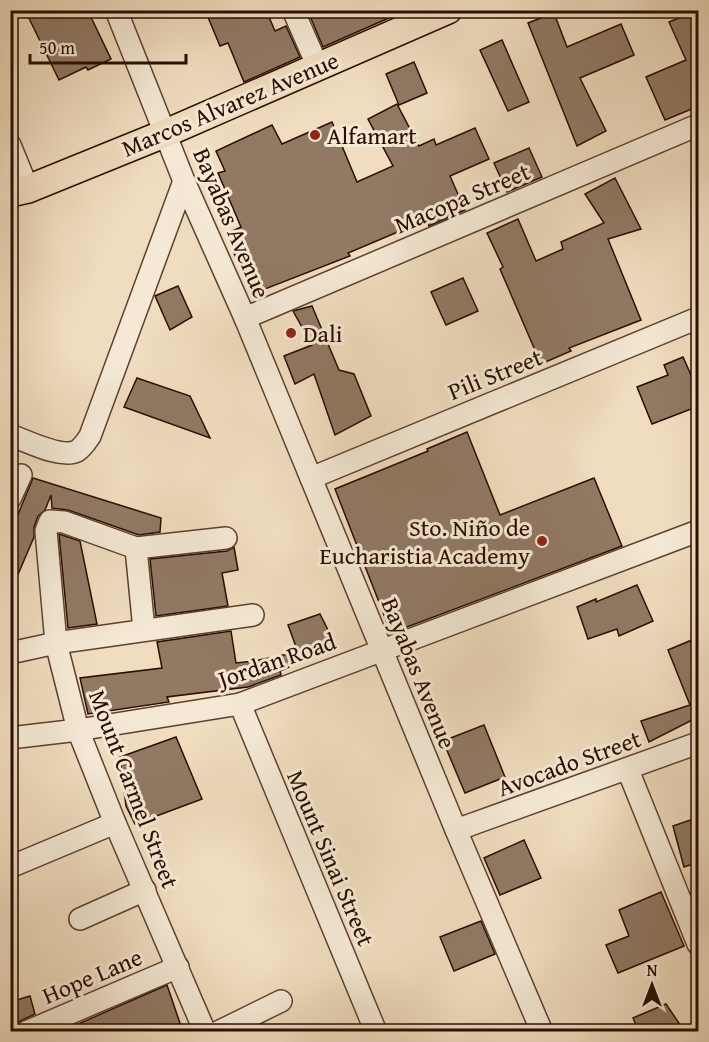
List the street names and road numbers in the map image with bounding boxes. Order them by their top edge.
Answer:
street label: Marcos Alvarez Avenue [116,42,344,166]
street label: Bayabas Avenue [185,142,279,304]
street label: Macopa Street [389,154,536,242]
street label: Pili Street [442,339,548,409]
street label: Bayabas Avenue [373,592,465,754]
street label: Jordan Road [211,623,341,697]
street label: Mount Carmel Street [80,685,188,894]
street label: Avocado Street [492,721,646,805]
street label: Mount Sinai Street [278,765,384,952]
street label: Hope Lane [37,939,147,1013]

